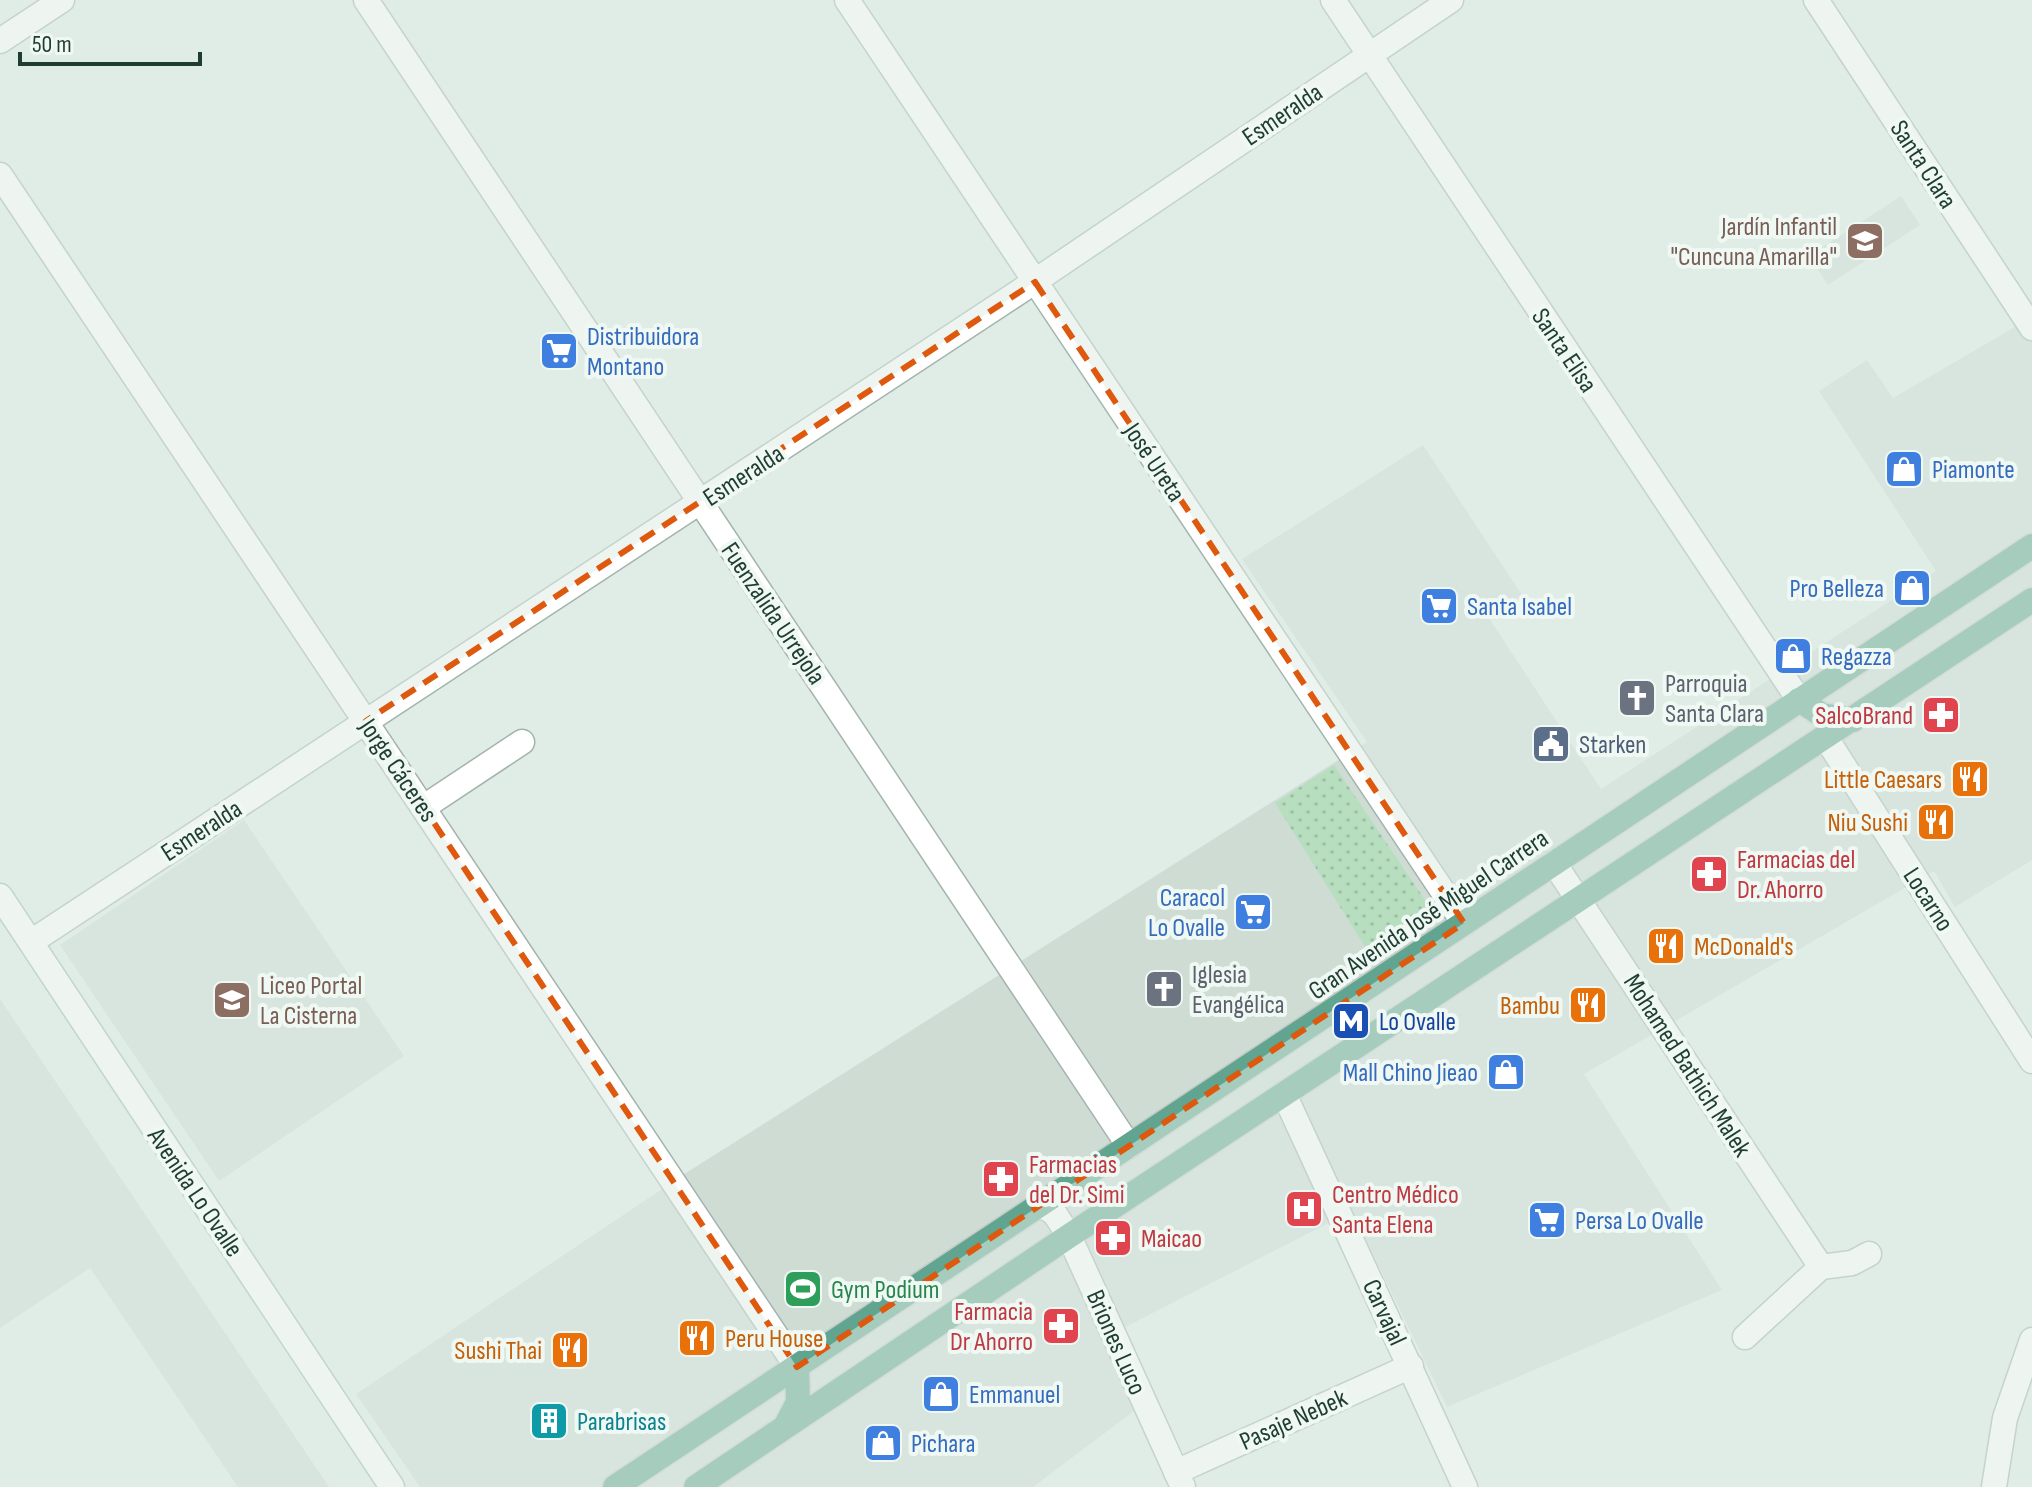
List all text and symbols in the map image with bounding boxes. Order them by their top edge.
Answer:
scale bar [20,16,200,66]
text: 50 m [32,30,72,59]
street label: Esmeralda [1237,77,1329,153]
street label: Santa Clara [1883,115,1963,215]
place label: Jardín Infantil "Cuncuna Amarilla" [1670,212,1837,273]
school or university icon: Jardín Infantil "Cuncuna Amarilla" [1844,220,1886,262]
street label: Santa Elisa [1524,303,1603,399]
place label: Distribuidora Montano [587,322,699,383]
supermarket icon: Distribuidora Montano [538,330,580,372]
street label: José Ureta [1116,417,1191,508]
street label: Esmeralda [698,439,790,514]
shop icon: Piamonte [1883,448,1925,490]
place label: Piamonte [1932,455,2015,486]
street label: Fuenzalida Urrejola [714,537,832,691]
shop icon: Pro Belleza [1891,567,1933,609]
place label: Pro Belleza [1790,574,1884,605]
supermarket icon: Santa Isabel [1418,585,1460,627]
place label: Santa Isabel [1467,592,1572,623]
shop icon: Regazza [1772,635,1814,677]
place label: Regazza [1821,642,1892,673]
place label: Parroquia Santa Clara [1665,669,1764,730]
church icon: Parroquia Santa Clara [1616,677,1658,719]
pharmacy icon: SalcoBrand [1920,694,1962,736]
place label: SalcoBrand [1815,701,1913,732]
street label: Jorge Cáceres [351,713,443,828]
public building icon: Starken [1530,723,1572,765]
place label: Starken [1579,730,1647,761]
restaurant icon: Little Caesars [1949,758,1991,800]
place label: Little Caesars [1824,765,1942,796]
street label: Esmeralda [156,794,248,869]
restaurant icon: Niu Sushi [1915,801,1957,843]
place label: Niu Sushi [1828,808,1908,839]
street label: Gran Avenida José Miguel Carrera [1303,823,1555,1007]
place label: Farmacias del Dr. Ahorro [1737,845,1855,906]
pharmacy icon: Farmacias del Dr. Ahorro [1688,853,1730,895]
street label: Locarno [1896,862,1960,937]
place label: Caracol Lo Ovalle [1148,883,1225,944]
supermarket icon: Caracol Lo Ovalle [1232,891,1274,933]
restaurant icon: McDonald's [1645,925,1687,967]
place label: McDonald's [1694,932,1794,963]
place label: Iglesia Evangélica [1192,960,1285,1021]
church icon: Iglesia Evangélica [1143,968,1185,1010]
street label: Mohamed Bathich Malek [1616,969,1757,1163]
place label: Liceo Portal La Cisterna [260,971,362,1032]
school or university icon: Liceo Portal La Cisterna [211,979,253,1021]
restaurant icon: Bambu [1567,984,1609,1026]
place label: Bambu [1500,991,1560,1022]
metro station icon: Lo Ovalle [1330,1000,1372,1042]
place label: Lo Ovalle [1379,1007,1456,1038]
shop icon: Mall Chino Jieao [1485,1051,1527,1093]
place label: Mall Chino Jieao [1343,1058,1478,1089]
street label: Avenida Lo Ovalle [140,1122,249,1263]
place label: Farmacias del Dr. Simi [1029,1150,1125,1211]
pharmacy icon: Farmacias del Dr. Simi [980,1158,1022,1200]
place label: Centro Médico Santa Elena [1332,1180,1459,1241]
hospital icon: Centro Médico Santa Elena [1283,1188,1325,1230]
supermarket icon: Persa Lo Ovalle [1526,1199,1568,1241]
place label: Persa Lo Ovalle [1575,1206,1704,1237]
pharmacy icon: Maicao [1092,1217,1134,1259]
place label: Maicao [1141,1224,1202,1255]
sports icon: Gym Podium [782,1268,824,1310]
place label: Gym Podium [831,1275,939,1306]
street label: Carvajal [1355,1275,1412,1350]
street label: Briones Luco [1079,1285,1152,1400]
place label: Farmacia Dr Ahorro [950,1297,1033,1358]
pharmacy icon: Farmacia Dr Ahorro [1040,1305,1082,1347]
restaurant icon: Peru House [676,1317,718,1359]
place label: Peru House [725,1324,824,1355]
restaurant icon: Sushi Thai [549,1329,591,1371]
place label: Sushi Thai [454,1336,542,1367]
shop icon: Emmanuel [920,1373,962,1415]
place label: Emmanuel [969,1380,1060,1411]
street label: Pasaje Nebek [1235,1383,1352,1458]
building icon: Parabrisas [528,1400,570,1442]
place label: Parabrisas [577,1407,666,1438]
shop icon: Pichara [862,1422,904,1464]
place label: Pichara [911,1429,975,1460]

